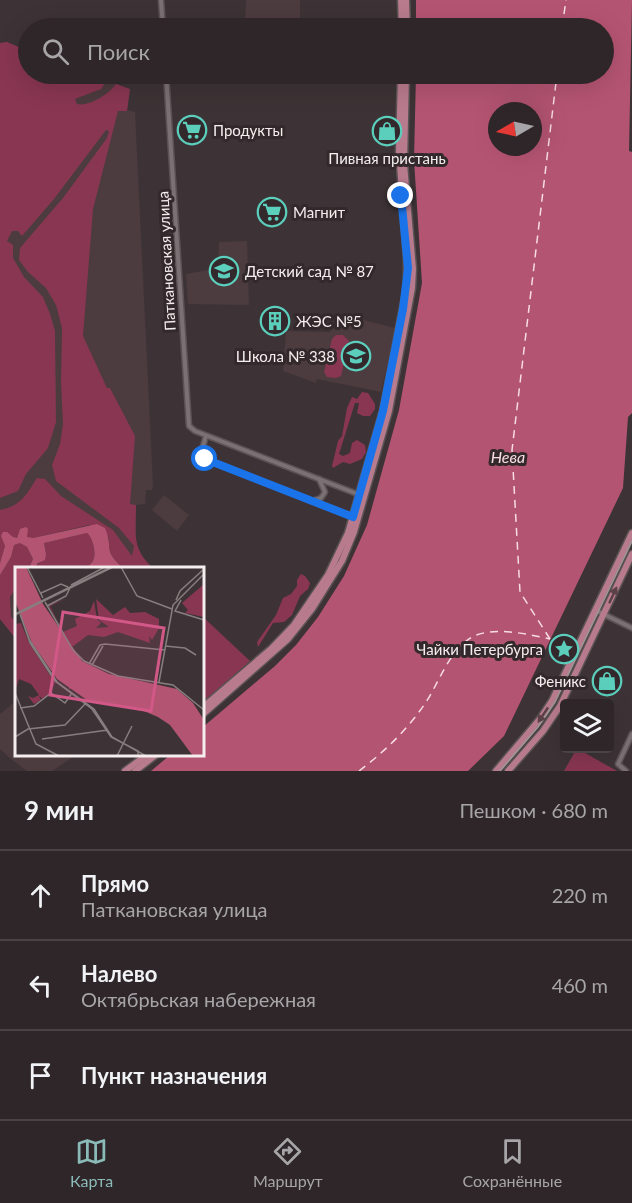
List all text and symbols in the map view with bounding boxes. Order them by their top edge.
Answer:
search box [18,18,614,84]
icon: search [39,35,72,68]
text: Поиск [87,38,150,65]
north arrow [488,102,542,156]
supermarket icon: Продукты [176,114,208,146]
shop icon: Пивная пристань [371,115,403,147]
place label: Продукты [213,121,283,139]
place label: Пивная пристань [328,149,446,167]
route end [387,182,413,208]
street label: Паткановская улица [153,191,179,331]
supermarket icon: Магнит [256,196,288,228]
place label: Магнит [293,203,345,221]
school or university icon: Детский сад № 87 [208,255,240,287]
place label: Детский сад № 87 [245,262,374,280]
building icon: ЖЭС №5 [259,305,291,337]
place label: ЖЭС №5 [296,312,362,330]
school or university icon: Школа № 338 [340,340,372,372]
place label: Школа № 338 [236,347,335,365]
route start [191,445,217,471]
water label: Нева [491,447,525,466]
inset map [15,567,204,756]
one-way arrow [608,587,617,604]
place icon: Чайки Петербурга [548,633,580,665]
place label: Чайки Петербурга [417,640,543,658]
shop icon: Феникс [591,665,623,697]
place label: Феникс [535,672,586,690]
map controls [560,699,614,753]
button: layers [560,699,614,753]
one-way arrow [537,706,549,722]
text: 9 мин [24,794,94,826]
text: Пешком · 680 m [459,798,608,822]
text: Прямо [81,870,149,897]
icon: ahead [24,879,57,912]
text: 220 m [552,883,608,907]
text: Паткановская улица [81,897,268,921]
text: Налево [81,960,157,987]
icon: left [24,969,57,1002]
text: 460 m [552,973,608,997]
text: Октябрьская набережная [81,987,316,1011]
icon: arrive [24,1059,57,1092]
text: Пункт назначения [81,1062,267,1089]
tab: Карта [70,1135,113,1190]
tab: Маршрут [253,1135,323,1190]
tab: Сохранённые [463,1135,562,1190]

